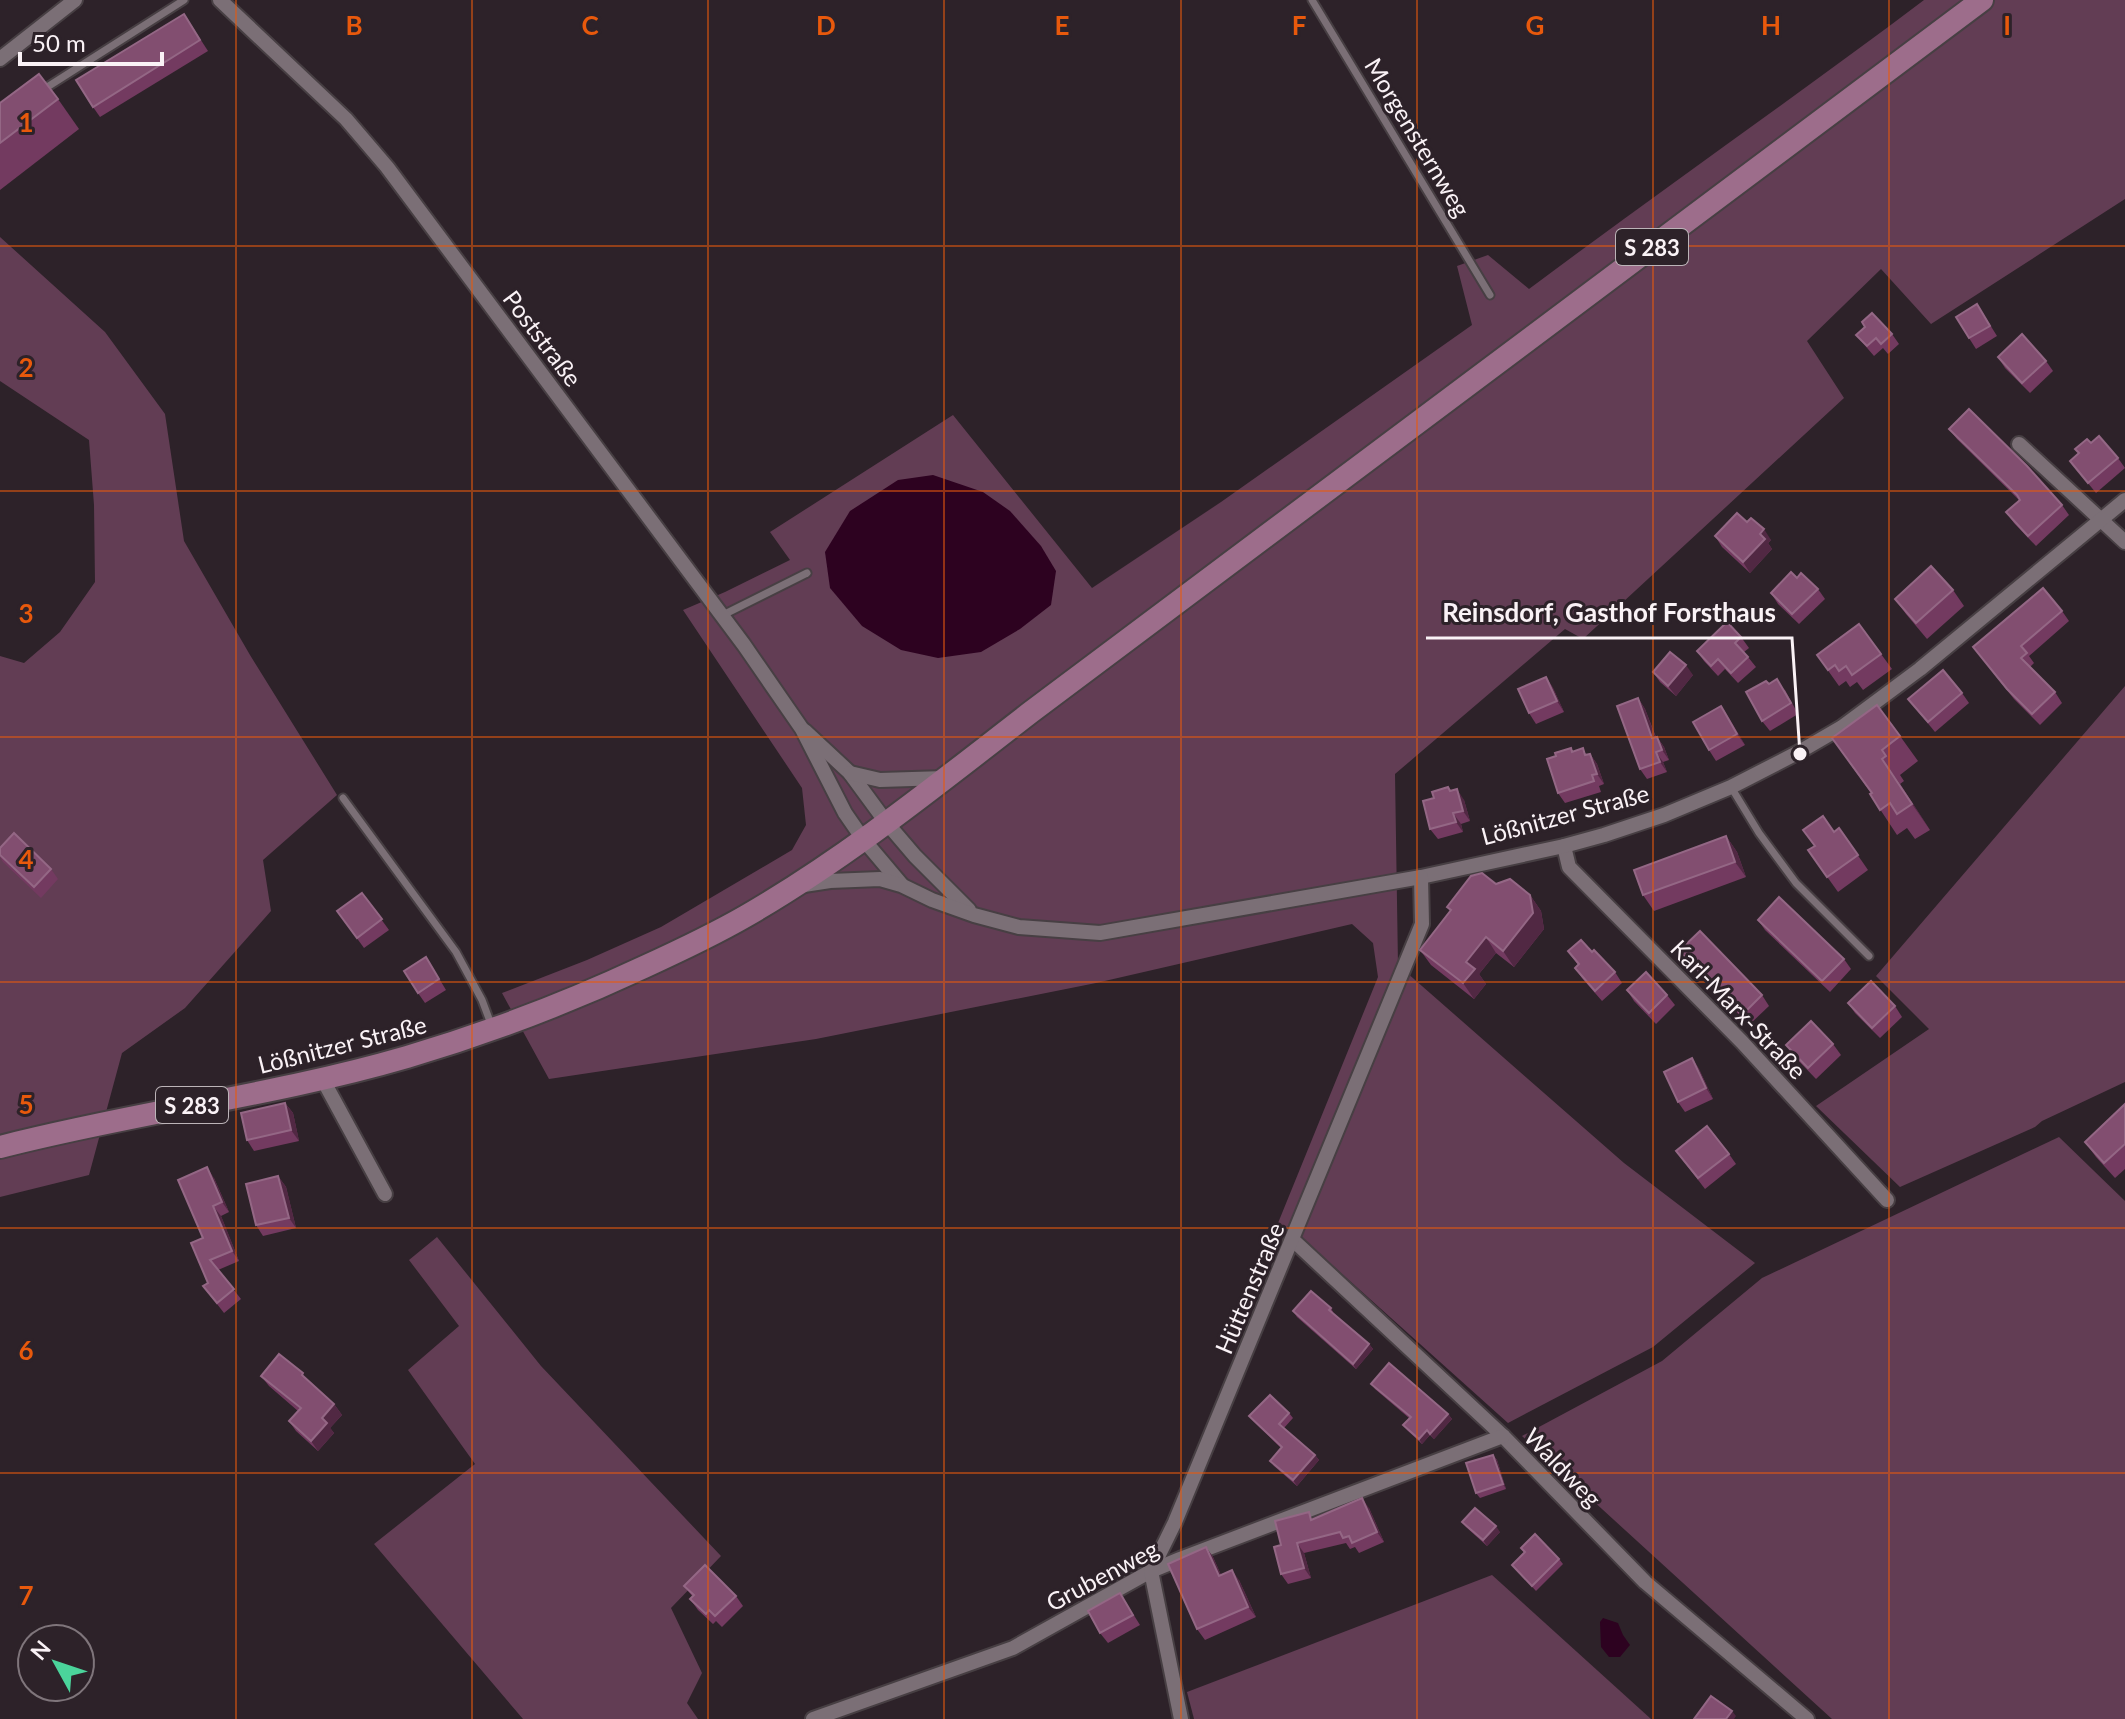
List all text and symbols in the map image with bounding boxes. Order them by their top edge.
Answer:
text: B [345,9,363,41]
text: C [581,9,599,41]
text: D [816,9,836,41]
text: E [1055,9,1069,41]
text: F [1292,9,1306,41]
text: G [1526,9,1544,41]
text: H [1761,9,1781,41]
text: I [2003,9,2011,41]
scale bar [20,16,162,66]
text: 50 m [32,28,86,57]
street label: Morgensternweg [1359,52,1477,222]
text: 1 [18,106,34,138]
road number: S 283 [1616,229,1688,265]
street label: Poststraße [498,284,588,392]
text: 2 [18,351,34,383]
callout: Reinsdorf, Gasthof Forsthaus [1426,588,1792,638]
text: Reinsdorf, Gasthof Forsthaus [1442,596,1776,628]
text: 3 [18,597,34,629]
street label: Lößnitzer Straße [1478,778,1652,850]
text: 4 [18,843,34,875]
street label: Karl-Marx-Straße [1665,933,1813,1085]
street label: Lößnitzer Straße [255,1009,429,1079]
road number: S 283 [156,1087,228,1123]
text: 5 [18,1088,34,1120]
street label: Hüttenstraße [1208,1218,1290,1358]
text: 6 [18,1334,34,1366]
street label: Waldweg [1518,1422,1608,1512]
street label: Grubenweg [1041,1533,1163,1617]
text: 7 [18,1579,34,1611]
north arrow [16,1623,96,1703]
text: N [25,1635,56,1665]

